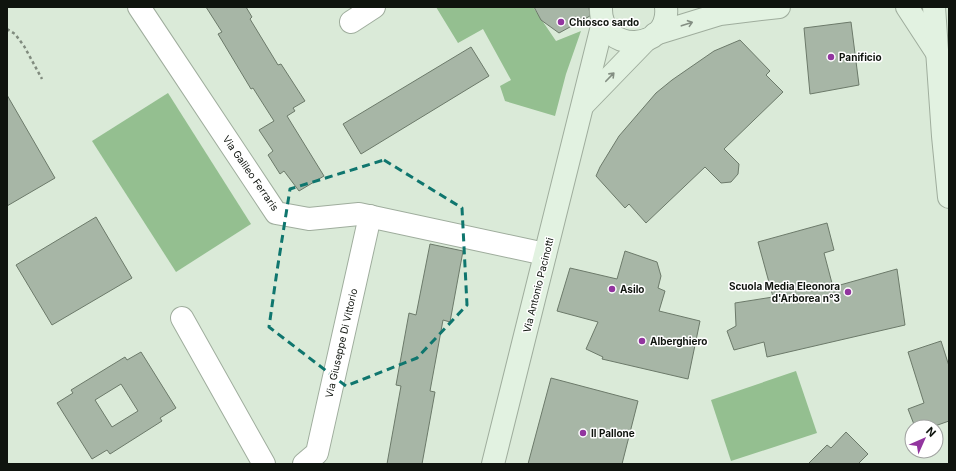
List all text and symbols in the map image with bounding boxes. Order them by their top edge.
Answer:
place label: Chiosco sardo [569,16,639,28]
marker: Chiosco sardo [556,17,566,27]
one-way arrow [680,20,693,27]
place label: Panificio [839,51,882,63]
marker: Panificio [826,52,836,62]
one-way arrow [605,72,615,82]
street label: Via Galileo Ferraris [221,133,281,213]
street label: Via Antonio Pacinotti [520,236,556,334]
place label: Scuola Media Eleonora d'Arborea n°3 [729,280,840,304]
place label: Asilo [620,283,645,295]
marker: Asilo [607,284,617,294]
street label: Via Giuseppe Di Vittorio [323,287,359,399]
marker: Scuola Media Eleonora d'Arborea n°3 [843,287,853,297]
place label: Alberghiero [650,335,707,348]
marker: Alberghiero [637,336,647,346]
north arrow [904,419,944,459]
text: N [923,424,939,440]
place label: Il Pallone [591,427,635,439]
marker: Il Pallone [578,428,588,438]

